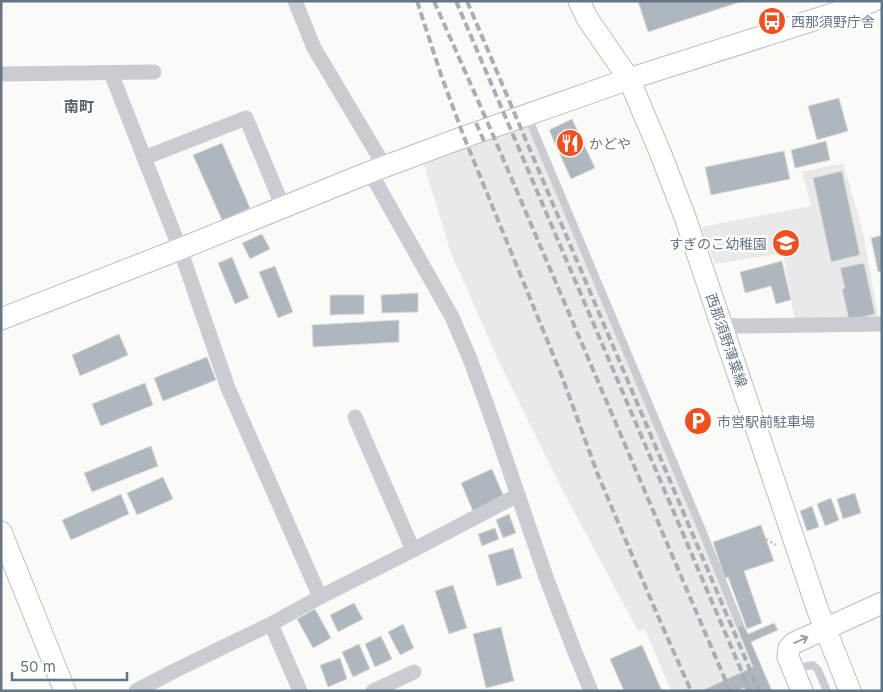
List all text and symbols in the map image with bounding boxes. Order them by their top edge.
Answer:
bus stop icon: 西那須野庁舎 [757,6,787,36]
place label: 西那須野庁舎 [791,13,875,30]
district label: 南町 [64,97,94,116]
restaurant icon: かどや [555,128,585,158]
place label: かどや [589,135,631,152]
school or university icon: すぎのこ幼稚園 [771,228,801,258]
place label: すぎのこ幼稚園 [669,235,767,252]
street label: 西那須野薄葉線 [703,291,751,389]
parking icon: 市営駅前駐車場 [683,406,713,436]
place label: 市営駅前駐車場 [717,413,815,430]
one-way arrow [793,634,808,644]
scale bar [12,650,128,682]
text: 50 m [20,657,56,676]

